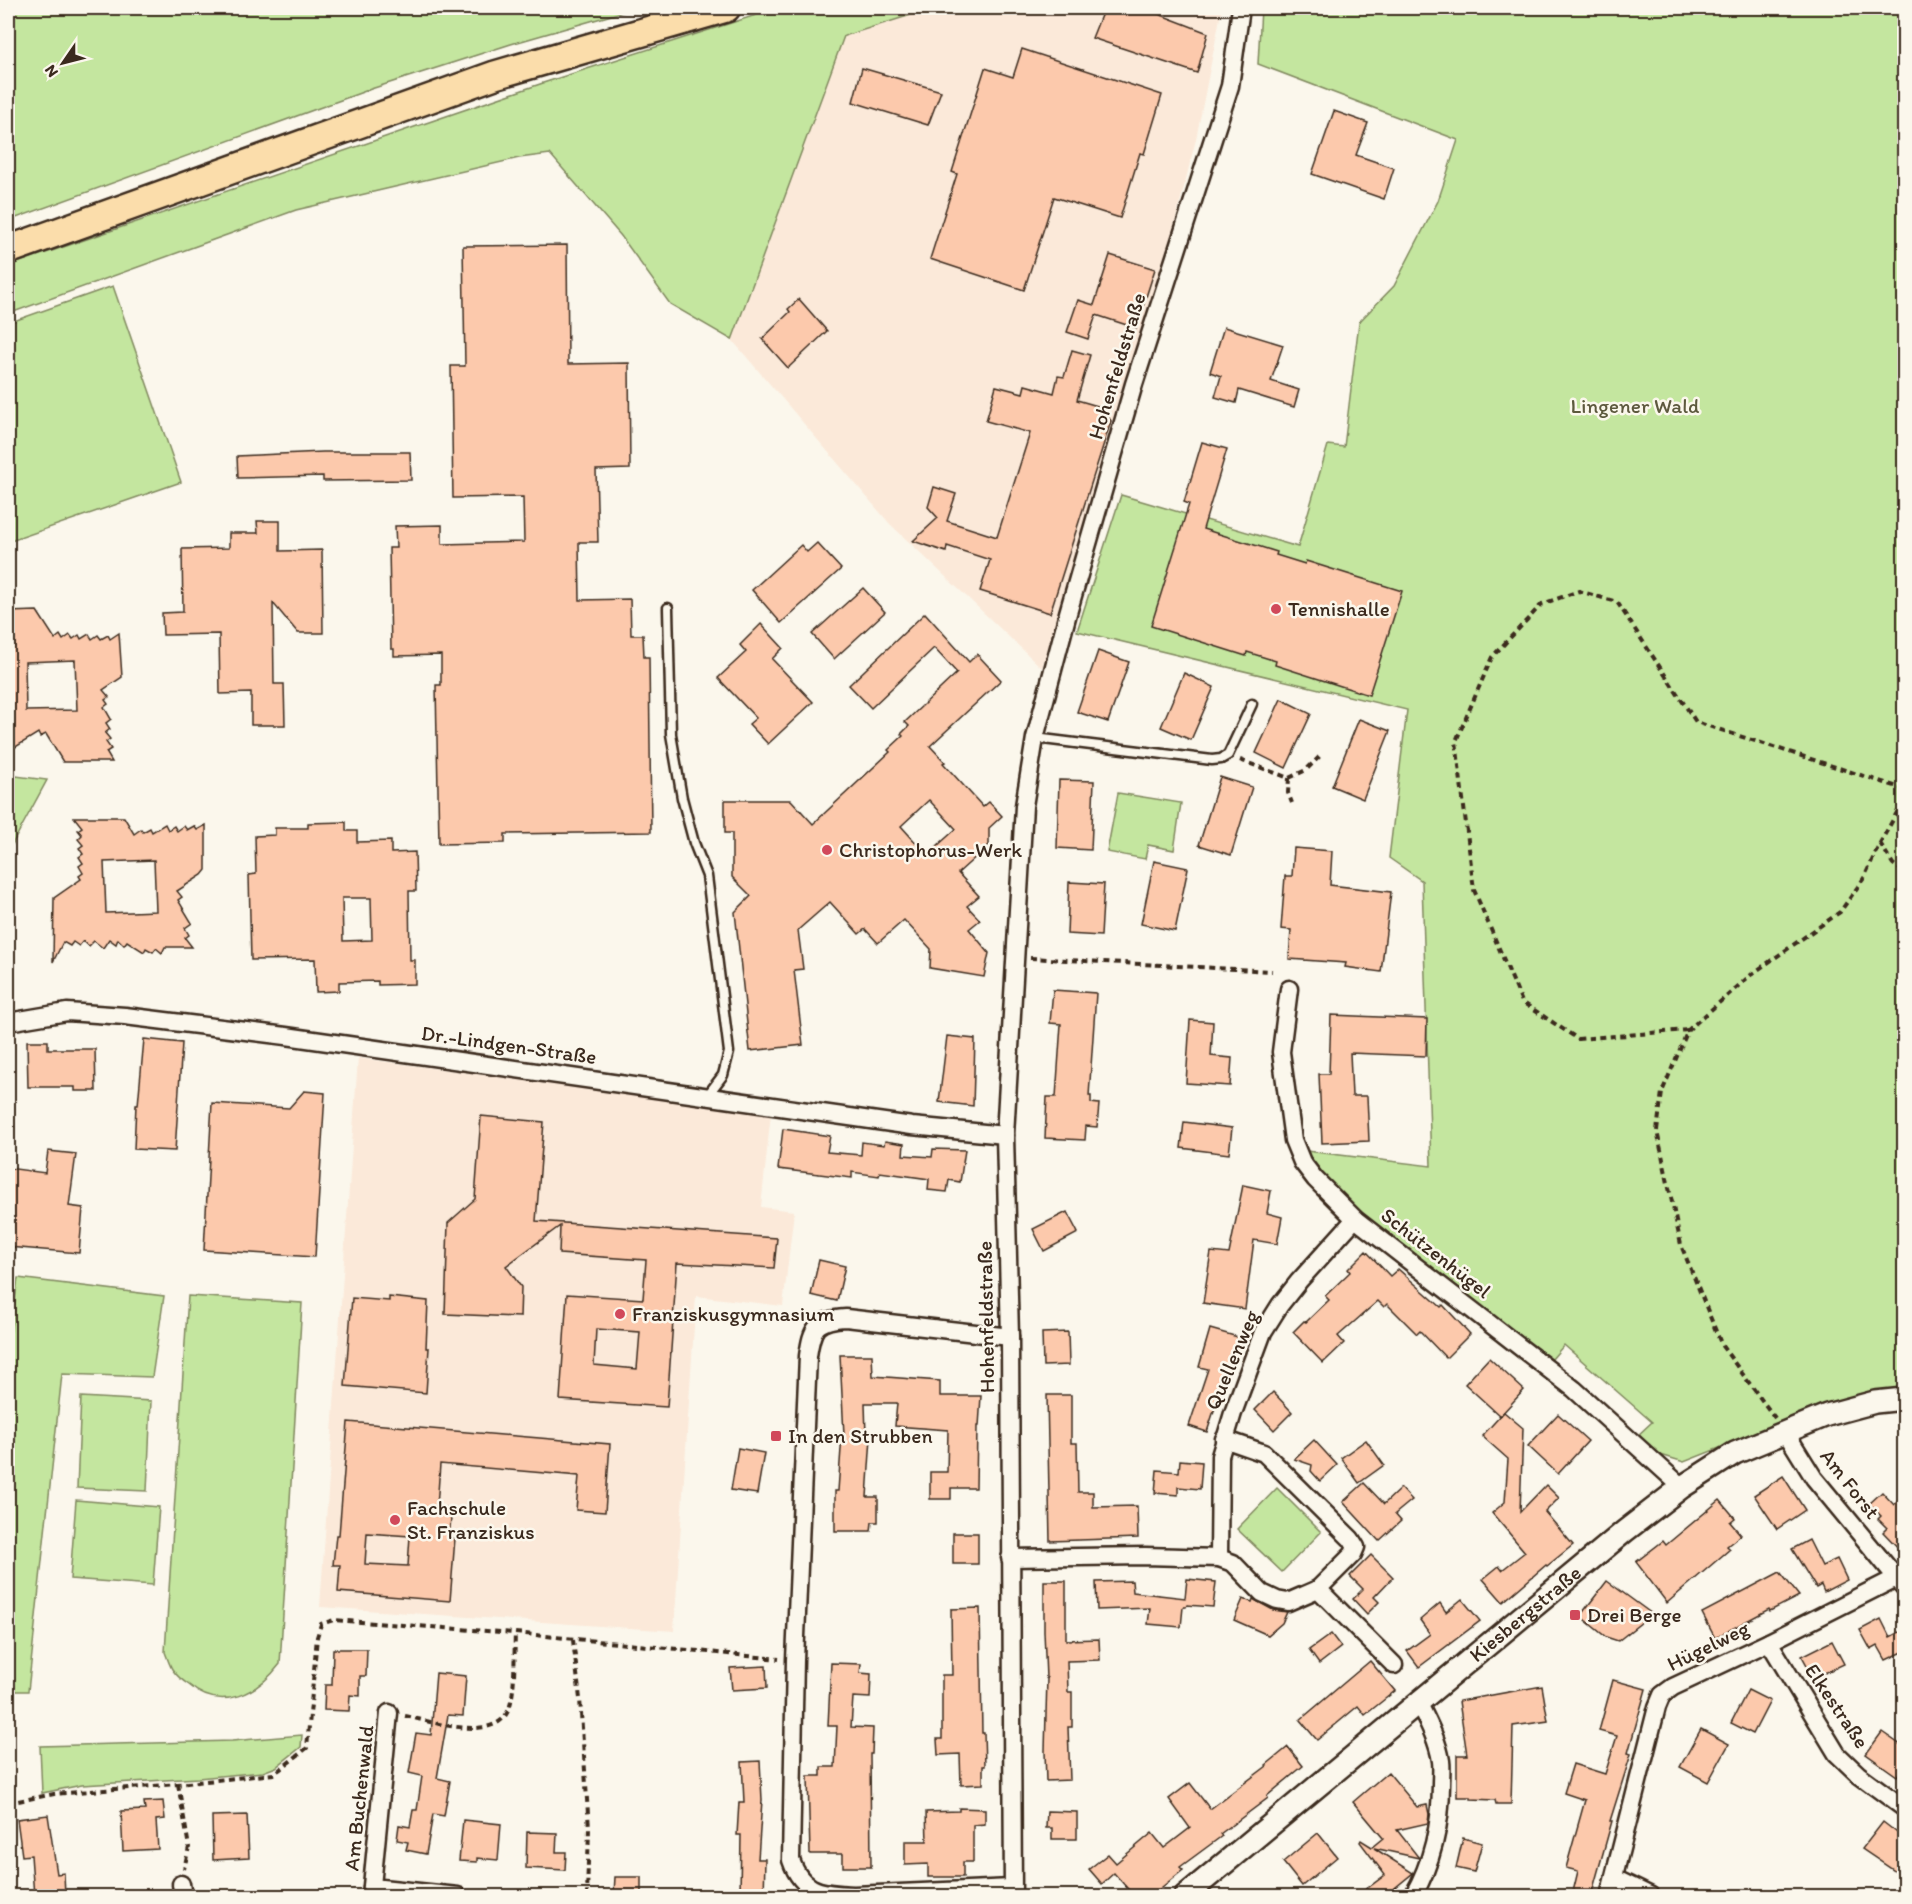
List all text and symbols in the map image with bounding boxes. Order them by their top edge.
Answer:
north arrow [33,33,93,93]
text: N [40,61,62,81]
street label: Hohenfeldstraße [1082,289,1151,442]
park label: Lingener Wald [1570,393,1700,418]
place label: Tennishalle [1288,596,1390,621]
marker: Tennishalle [1269,602,1283,616]
place label: Christophorus-Werk [839,837,1022,862]
marker: Christophorus-Werk [820,843,834,857]
street label: Dr.-Lindgen-Straße [420,1020,598,1069]
street label: Schützenhügel [1376,1202,1496,1303]
street label: Hohenfeldstraße [972,1241,999,1393]
place label: Franziskusgymnasium [632,1301,835,1326]
street label: Quellenweg [1199,1306,1264,1413]
marker: Franziskusgymnasium [613,1307,627,1321]
place label: In den Strubben [788,1423,933,1448]
marker: In den Strubben [769,1429,783,1443]
street label: Am Forst [1815,1444,1886,1524]
place label: Fachschule St. Franziskus [407,1495,535,1544]
marker: Fachschule St. Franziskus [388,1513,402,1527]
street label: Kiesbergstraße [1464,1560,1586,1667]
place label: Drei Berge [1587,1602,1681,1627]
marker: Drei Berge [1568,1608,1582,1622]
street label: Hügelweg [1663,1615,1753,1676]
street label: Elkestraße [1800,1659,1875,1753]
street label: Am Buchenwald [338,1723,379,1872]

